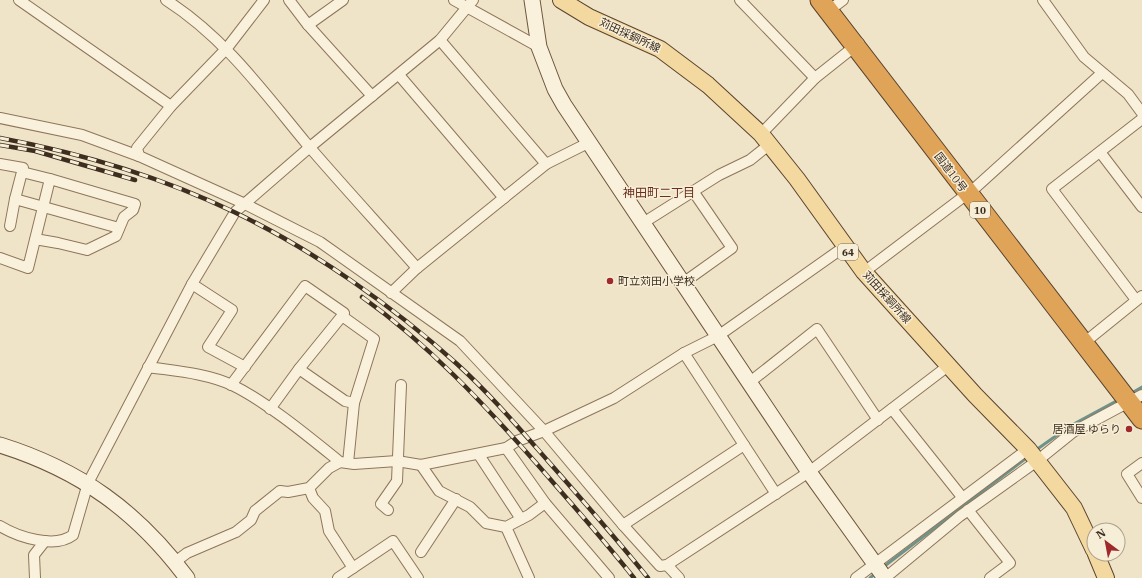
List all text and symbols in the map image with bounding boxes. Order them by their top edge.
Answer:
street label: 苅田採銅所線 [597,15,663,55]
street label: 国道10号 [932,149,970,195]
district label: 神田町二丁目 [623,185,695,200]
road number: 10 [970,202,990,218]
road number: 64 [838,244,858,260]
street label: 苅田採銅所線 [860,268,914,326]
place label: 町立苅田小学校 [618,274,695,288]
marker: 町立苅田小学校 [605,276,615,286]
place label: 居酒屋 ゆらり [1052,422,1121,436]
marker: 居酒屋 ゆらり [1124,424,1134,434]
north arrow [1086,522,1126,562]
text: N [1093,525,1108,542]

